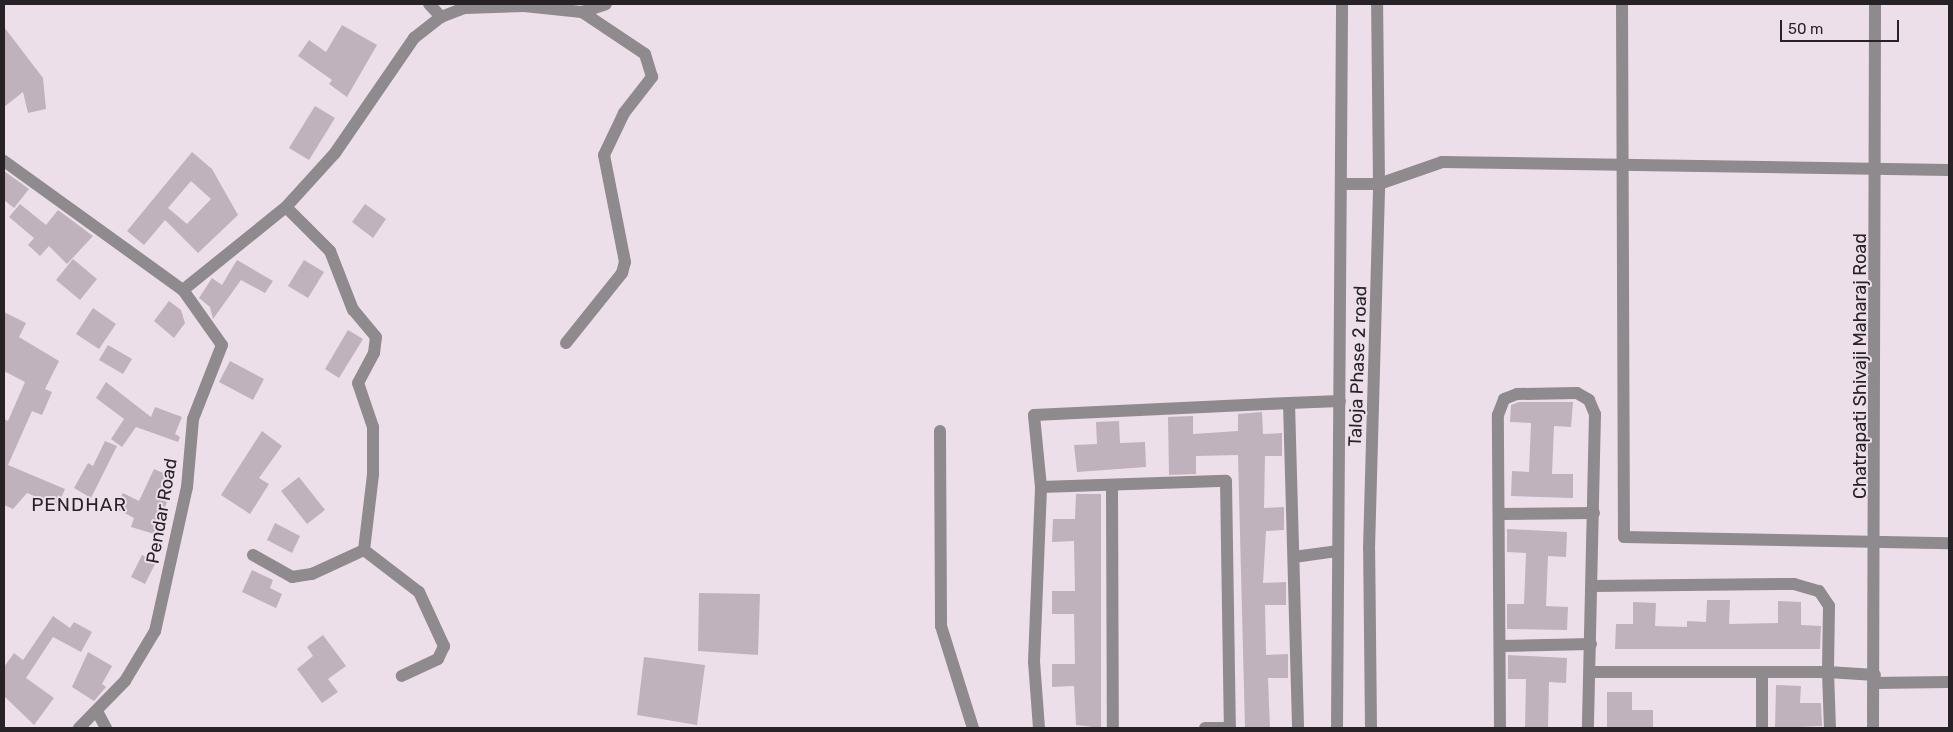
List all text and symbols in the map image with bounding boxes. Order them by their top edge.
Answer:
scale bar [1783,10,1902,42]
text: 50 m [1788,20,1823,38]
street label: Chatrapati Shivaji Maharaj Road [1849,233,1871,499]
street label: Taloja Phase 2 road [1344,285,1372,447]
street label: Pendar Road [142,456,182,566]
district label: PENDHAR [30,494,128,516]

